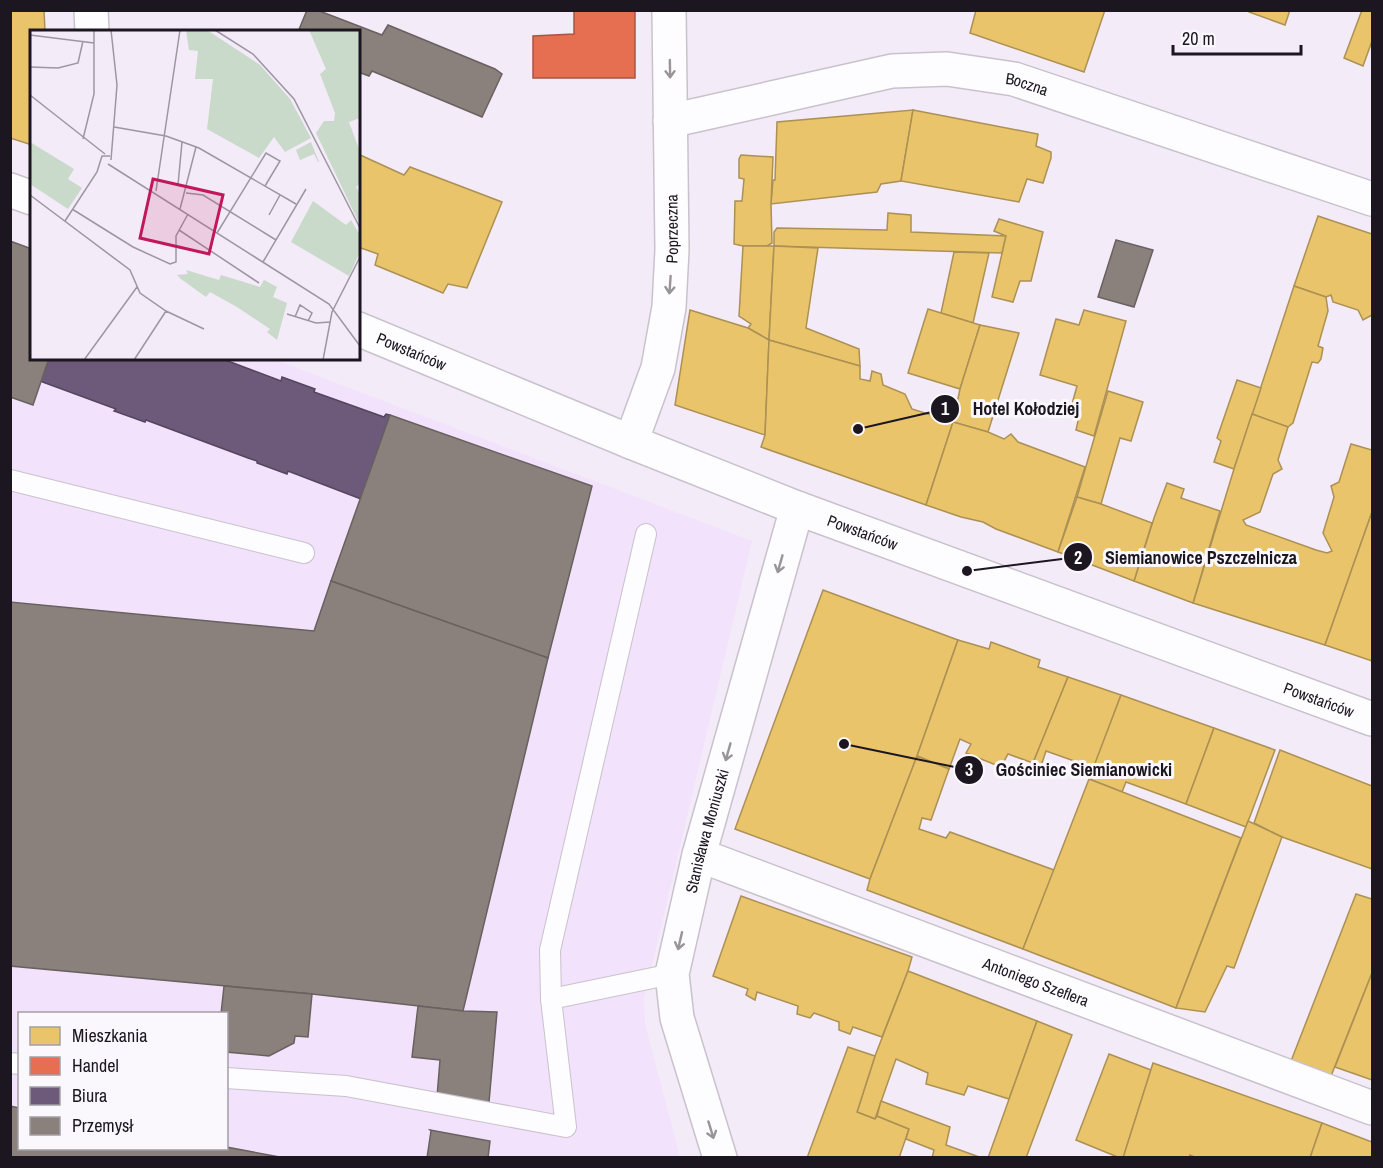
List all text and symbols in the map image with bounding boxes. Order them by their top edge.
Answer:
scale bar [1173,18,1300,56]
text: 20 m [1182,26,1215,51]
inset map [30,30,360,360]
one-way arrow [664,58,675,78]
street label: Boczna [1004,67,1052,101]
street label: Poprzeczna [660,193,683,264]
one-way arrow [665,274,676,294]
street label: Powstańców [373,327,450,376]
callout: Hotel Kołodziej [930,391,1091,427]
text: 1 [941,396,950,421]
text: Hotel Kołodziej [973,396,1079,421]
street label: Powstańców [824,509,901,555]
callout: Siemianowice Pszczelnicza [1063,539,1309,575]
text: 2 [1074,545,1082,570]
text: Siemianowice Pszczelnicza [1105,545,1298,570]
one-way arrow [774,554,786,573]
street label: Powstańców [1280,676,1358,723]
one-way arrow [722,742,733,761]
callout: Gościniec Siemianowicki [954,752,1185,788]
text: 3 [965,757,973,782]
text: Gościniec Siemianowicki [996,757,1172,782]
street label: Stanisława Moniuszki [680,766,734,895]
one-way arrow [674,930,685,950]
street label: Antoniego Szeflera [979,951,1093,1012]
legend [18,1012,228,1150]
text: Mieszkania [72,1023,147,1048]
text: Handel [72,1053,119,1078]
text: Biura [72,1083,107,1108]
text: Przemysł [72,1113,133,1138]
one-way arrow [706,1120,717,1139]

